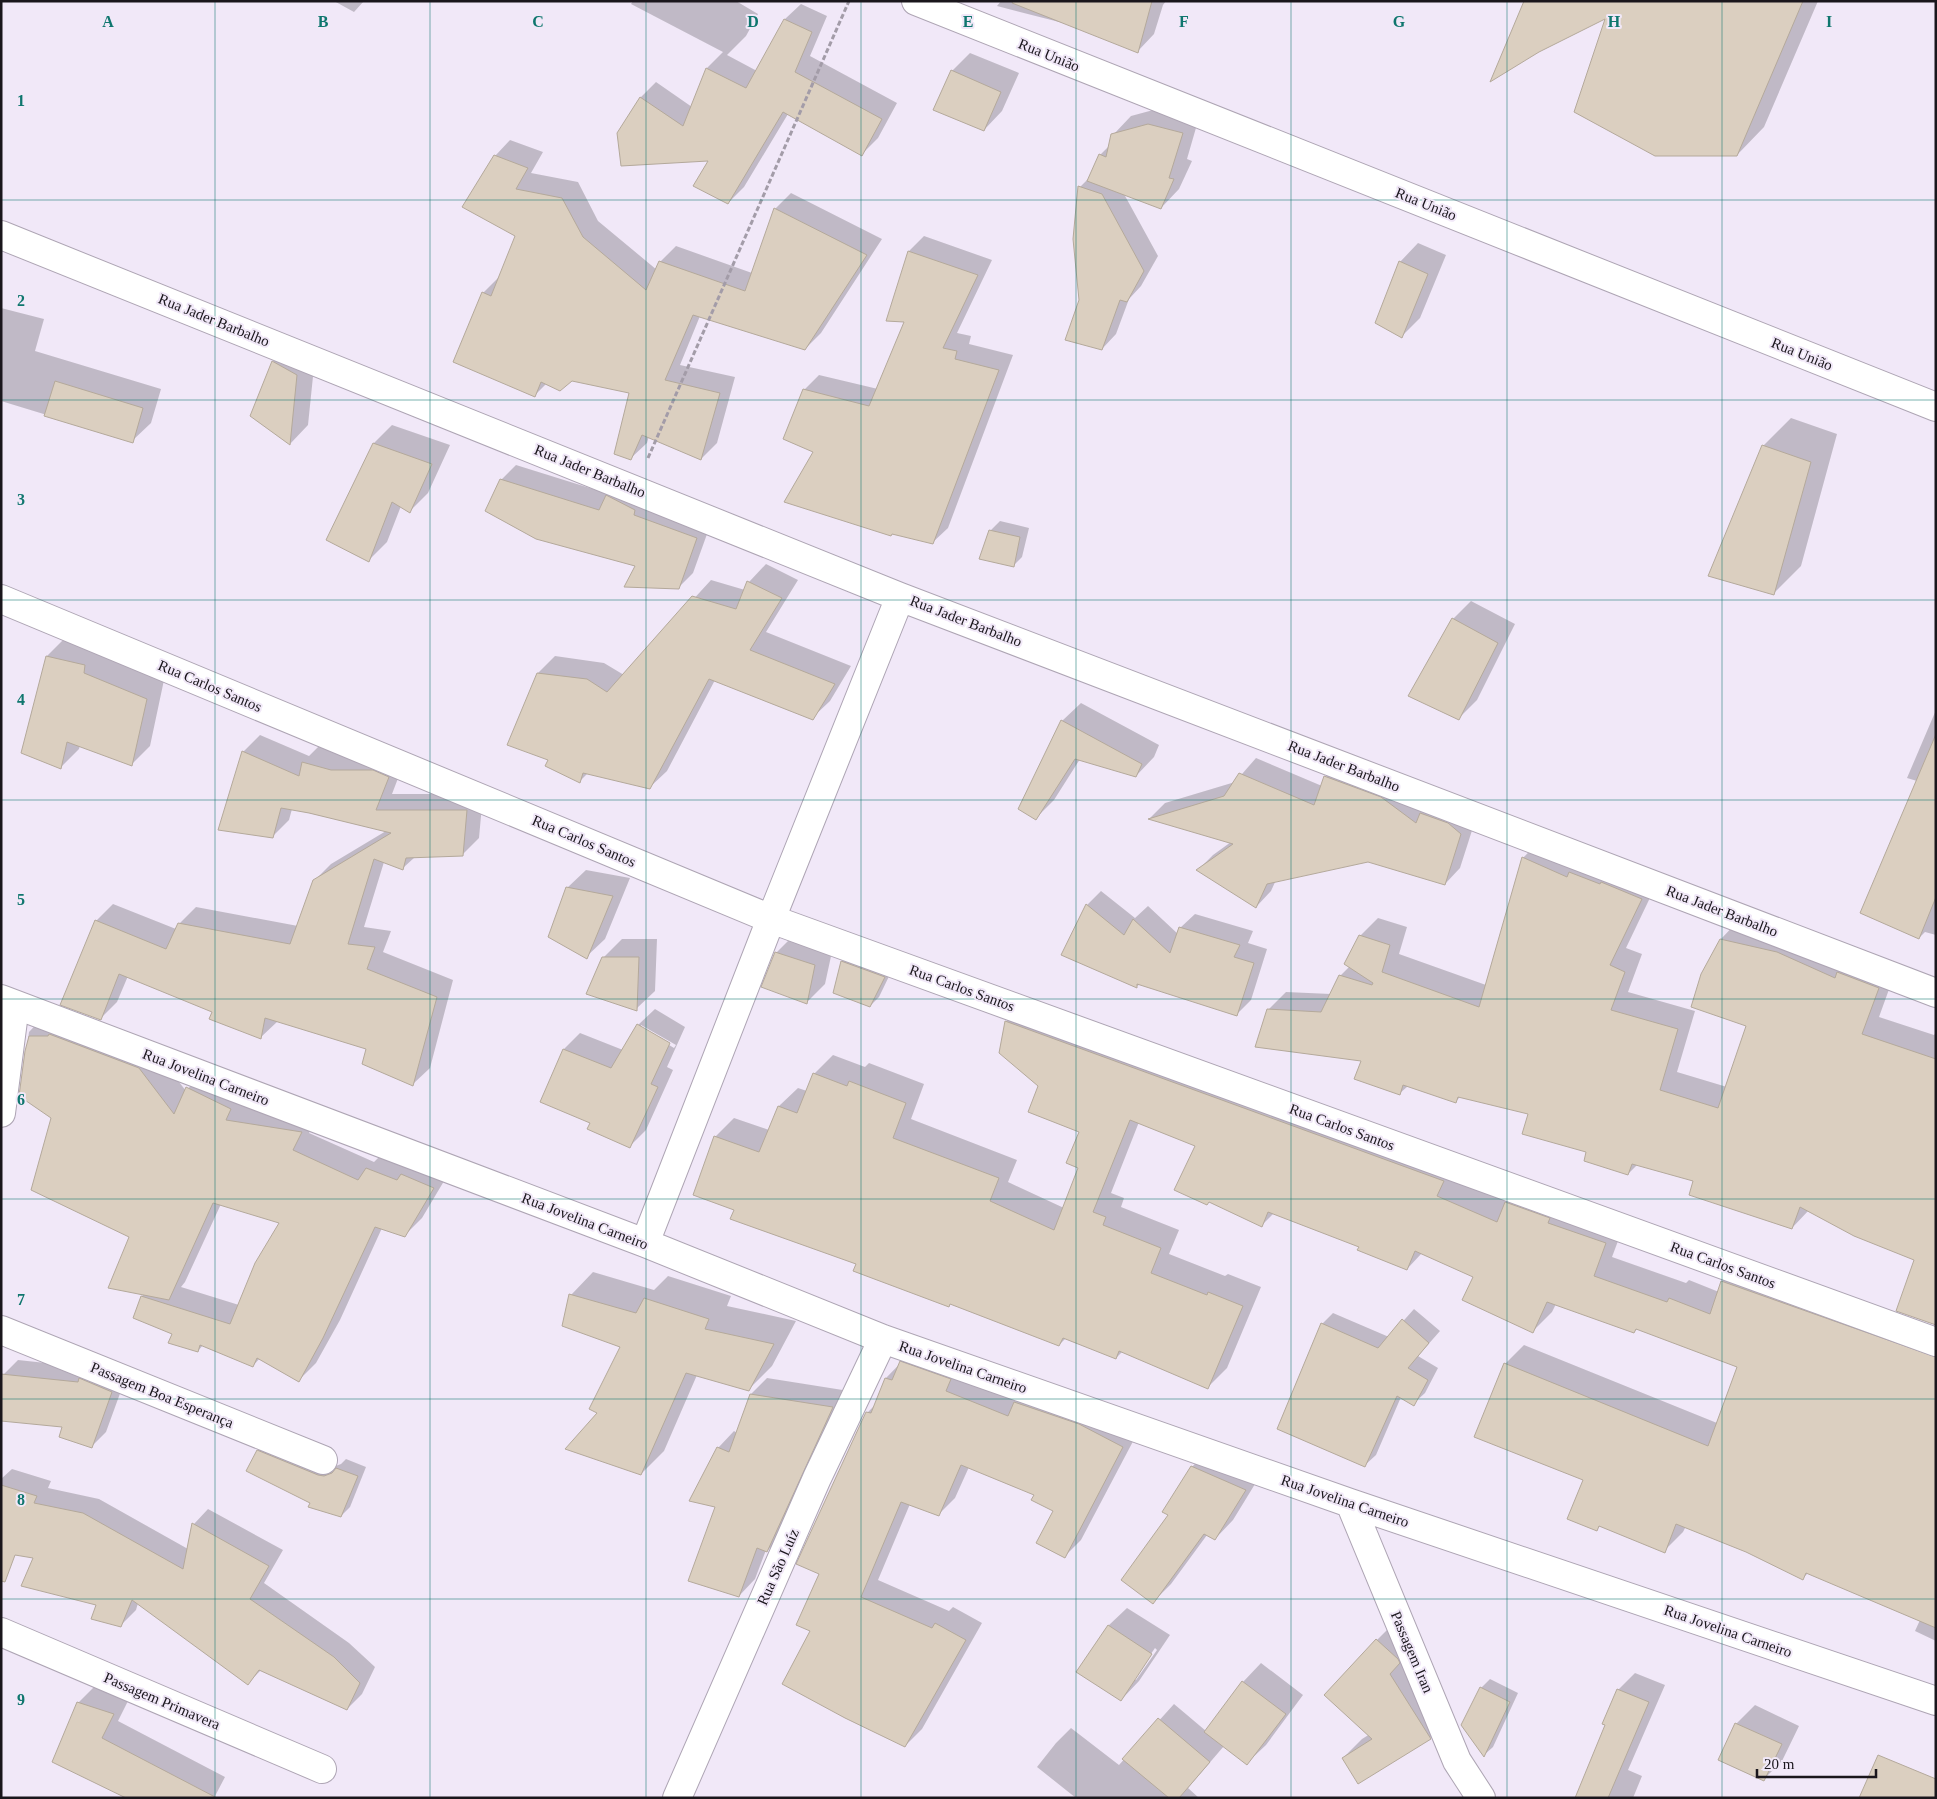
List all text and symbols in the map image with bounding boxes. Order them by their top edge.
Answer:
text: A [102,13,114,30]
text: B [318,13,329,30]
text: C [532,13,544,30]
text: D [747,13,759,30]
text: E [963,13,973,30]
text: F [1179,13,1189,30]
text: G [1393,13,1406,30]
text: H [1608,13,1621,30]
text: I [1826,13,1832,30]
street label: Rua União [1016,35,1082,75]
text: 1 [17,92,25,109]
street label: Rua União [1393,184,1459,224]
street label: Rua Jader Barbalho [156,290,272,350]
text: 2 [17,292,25,309]
street label: Rua União [1769,334,1835,374]
street label: Rua Jader Barbalho [532,441,648,501]
text: 3 [17,491,25,508]
street label: Rua Jader Barbalho [908,592,1024,650]
street label: Rua Carlos Santos [156,657,264,715]
text: 4 [17,691,25,708]
street label: Rua Jader Barbalho [1286,737,1402,795]
street label: Rua Carlos Santos [530,812,638,870]
street label: Rua Jader Barbalho [1664,882,1780,940]
text: 5 [17,891,25,908]
street label: Rua Carlos Santos [907,962,1017,1015]
street label: Rua Jovelina Carneiro [141,1045,271,1109]
text: 6 [17,1091,25,1108]
street label: Rua Carlos Santos [1287,1101,1397,1154]
street label: Rua Jovelina Carneiro [520,1189,650,1253]
street label: Rua Carlos Santos [1668,1239,1778,1292]
text: 7 [17,1291,25,1308]
street label: Rua Jovelina Carneiro [897,1338,1029,1396]
street label: Passagem Boa Esperança [88,1359,236,1431]
street label: Rua Jovelina Carneiro [1279,1472,1411,1530]
text: 8 [17,1491,25,1508]
street label: Rua São Luíz [754,1526,802,1608]
street label: Rua Jovelina Carneiro [1662,1602,1794,1660]
street label: Passagem Iran [1388,1609,1437,1696]
street label: Passagem Primavera [102,1669,223,1733]
text: 9 [17,1691,25,1708]
scale bar [1757,1746,1876,1778]
text: 20 m [1764,1756,1795,1772]

